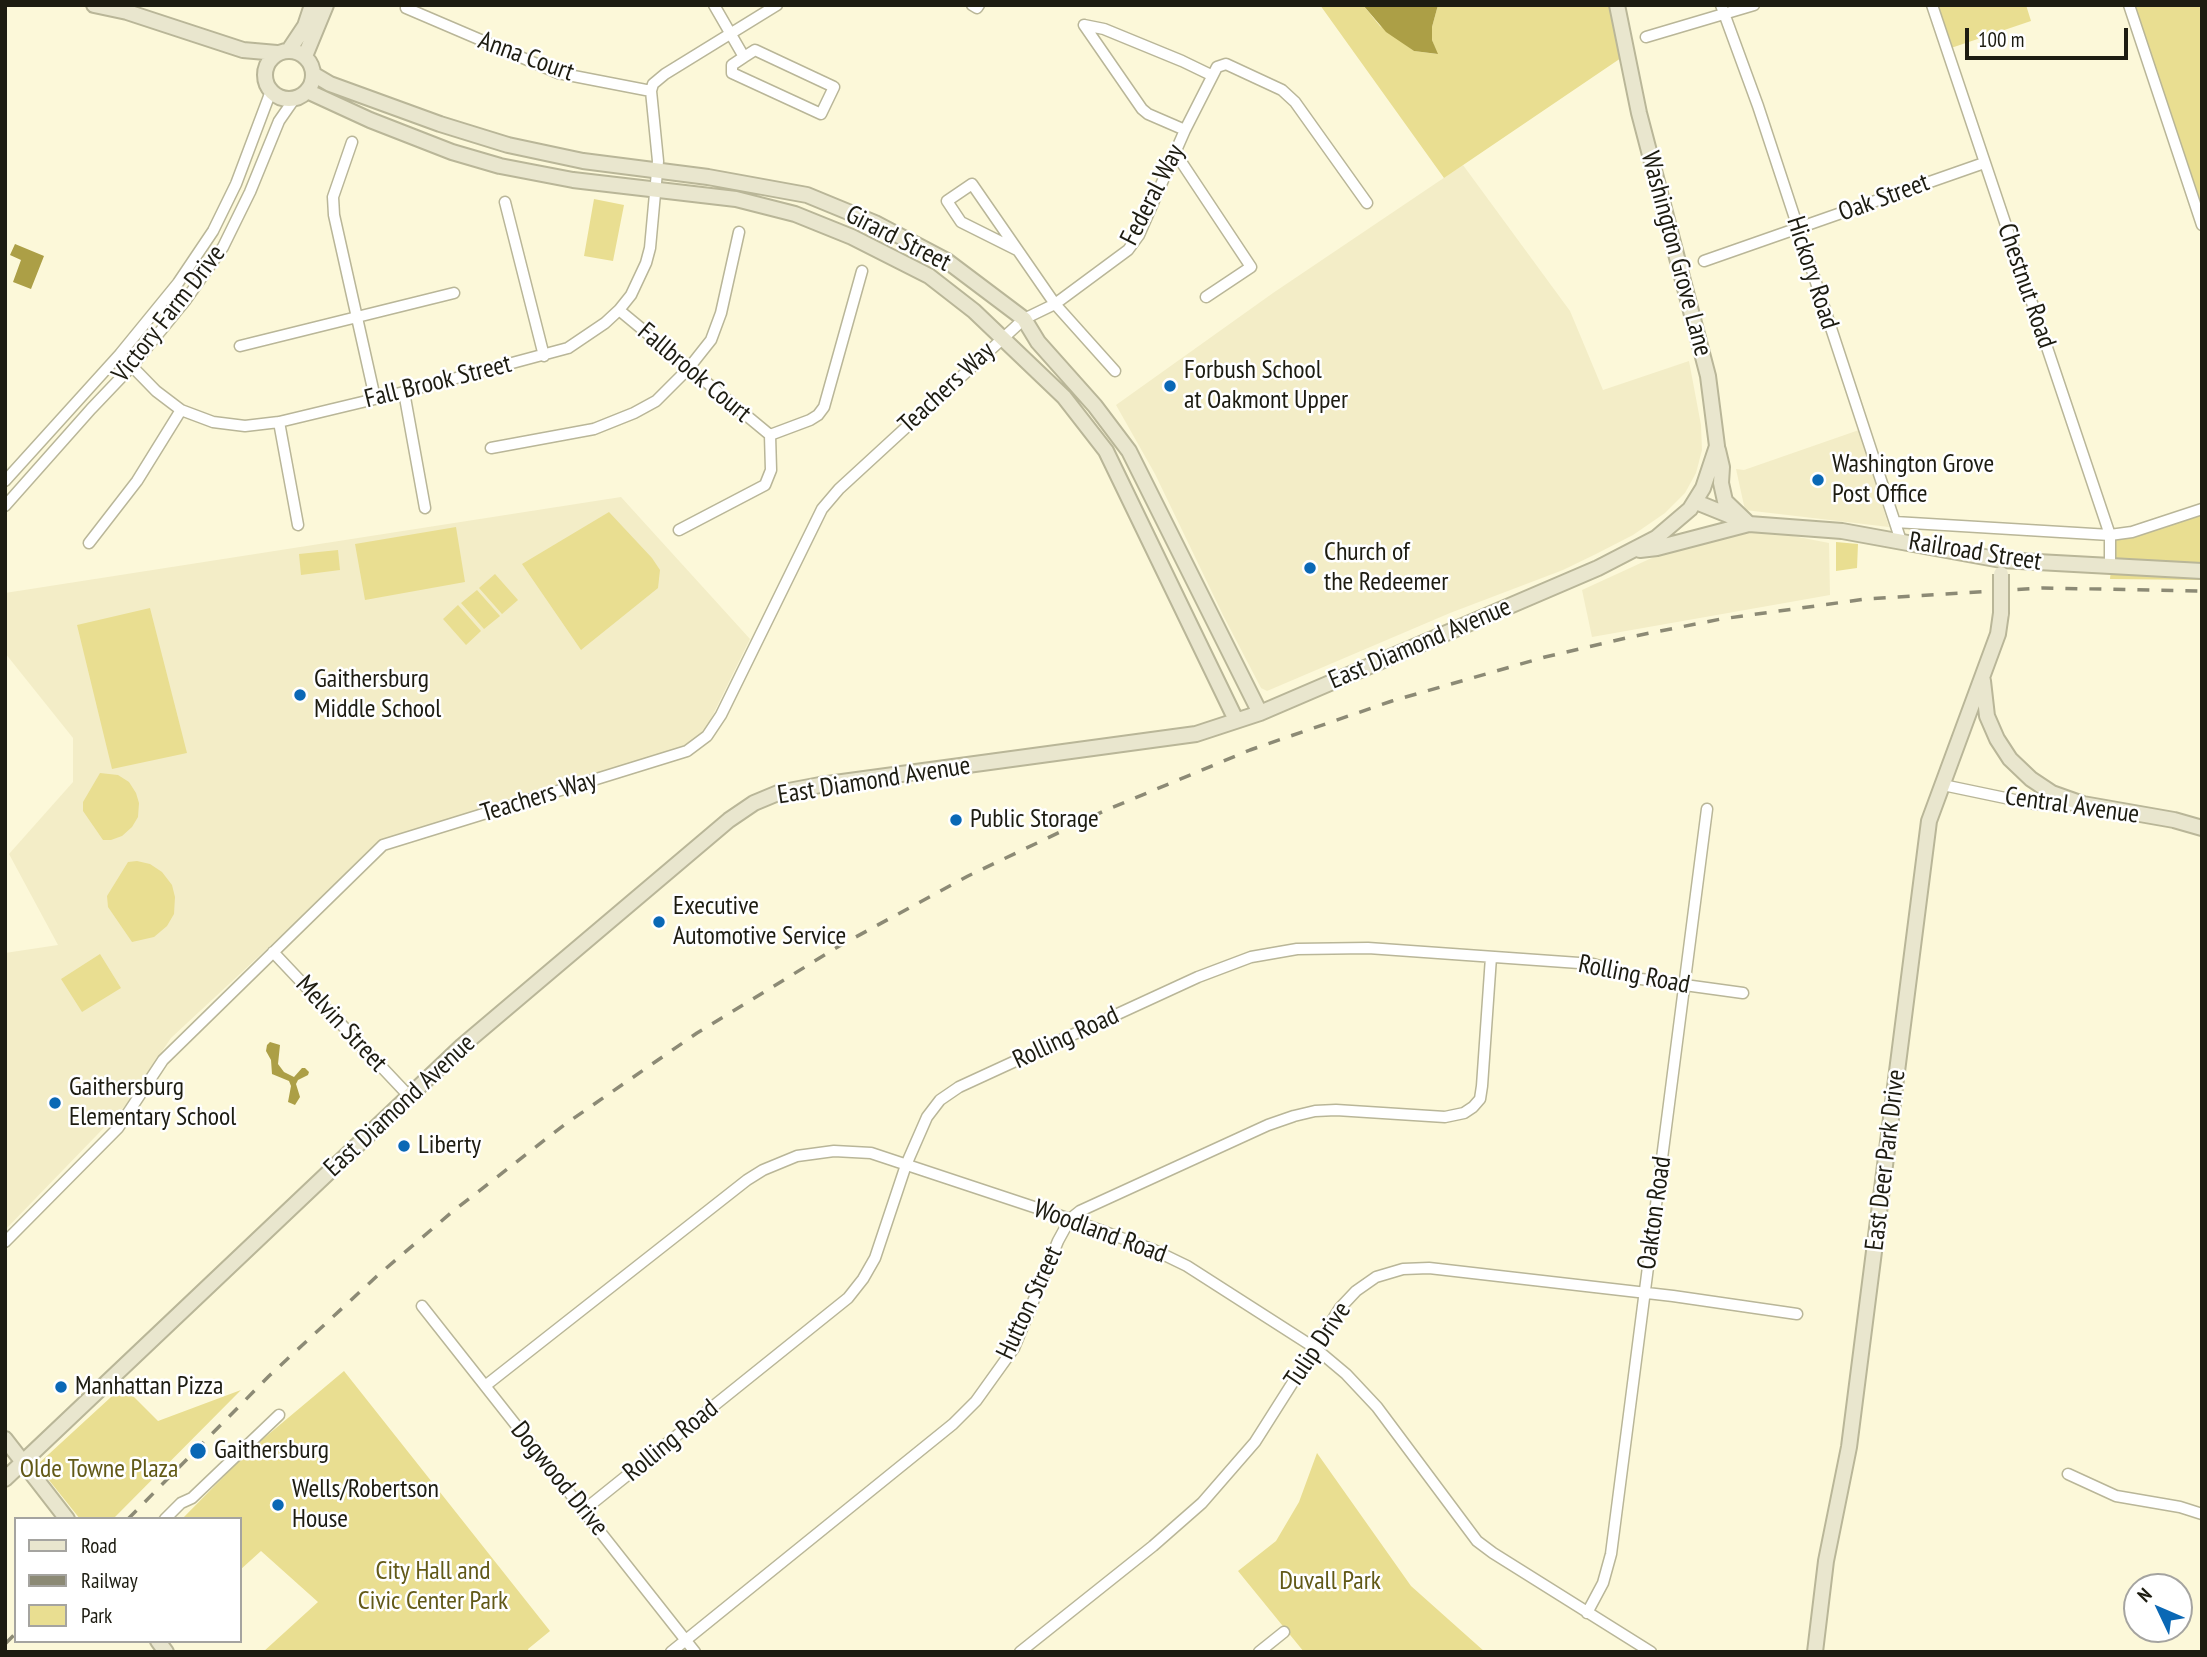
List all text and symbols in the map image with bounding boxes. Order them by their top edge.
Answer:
scale bar [1969,14,2132,58]
street label: Anna Court [474,25,578,89]
text: 100 m [1978,26,2024,53]
street label: Federal Way [1114,139,1192,251]
street label: Washington Grove Lane [1634,148,1718,360]
street label: Oak Street [1834,167,1934,229]
street label: Girard Street [840,199,956,279]
street label: Hickory Road [1779,213,1845,333]
street label: Chestnut Road [1990,220,2062,352]
street label: Victory Farm Drive [106,239,232,389]
street label: Fallbrook Court [631,317,757,429]
street label: Teachers Way [893,336,1001,440]
street label: Fall Brook Street [361,349,515,415]
place label: Forbush School at Oakmont Upper [1184,355,1348,416]
marker: Forbush School at Oakmont Upper [1162,378,1178,394]
place label: Washington Grove Post Office [1832,449,1994,510]
marker: Washington Grove Post Office [1810,472,1826,488]
street label: Railroad Street [1906,526,2044,578]
place label: Church of the Redeemer [1324,537,1448,598]
marker: Church of the Redeemer [1302,560,1318,576]
street label: East Diamond Avenue [1324,592,1516,696]
place label: Gaithersburg Middle School [314,664,441,726]
marker: Gaithersburg Middle School [292,687,308,703]
street label: East Diamond Avenue [775,750,973,812]
street label: Teachers Way [477,765,601,829]
street label: Central Avenue [2003,781,2141,831]
place label: Public Storage [970,804,1099,836]
marker: Public Storage [948,812,964,828]
place label: Executive Automotive Service [673,891,846,953]
marker: Executive Automotive Service [651,914,667,930]
street label: Rolling Road [1576,949,1692,1001]
street label: Melvin Street [289,970,393,1078]
street label: Rolling Road [1008,1000,1124,1076]
street label: East Diamond Avenue [318,1028,482,1184]
street label: East Deer Park Drive [1859,1068,1913,1252]
place label: Gaithersburg Elementary School [69,1072,236,1134]
marker: Gaithersburg Elementary School [47,1095,63,1111]
place label: Liberty [418,1130,481,1162]
marker: Liberty [396,1138,412,1154]
street label: Oakton Road [1632,1154,1678,1272]
street label: Woodland Road [1029,1194,1171,1270]
street label: Hutton Street [990,1241,1070,1365]
street label: Tulip Drive [1278,1296,1358,1394]
place label: Manhattan Pizza [75,1371,223,1403]
marker: Manhattan Pizza [53,1379,69,1395]
street label: Rolling Road [617,1393,725,1489]
street label: Dogwood Drive [504,1416,614,1542]
place label: Gaithersburg [214,1435,329,1467]
marker: Gaithersburg [188,1441,208,1461]
park label: Olde Towne Plaza [20,1454,178,1486]
place label: Wells/Robertson House [292,1474,439,1536]
marker: Wells/Robertson House [270,1497,286,1513]
legend [14,1517,242,1643]
text: Road [81,1532,117,1559]
park label: City Hall and Civic Center Park [358,1556,508,1618]
park label: Duvall Park [1279,1566,1381,1598]
text: Railway [81,1567,138,1594]
north arrow [2123,1573,2193,1643]
text: N [2132,1583,2157,1607]
text: Park [81,1602,112,1629]

